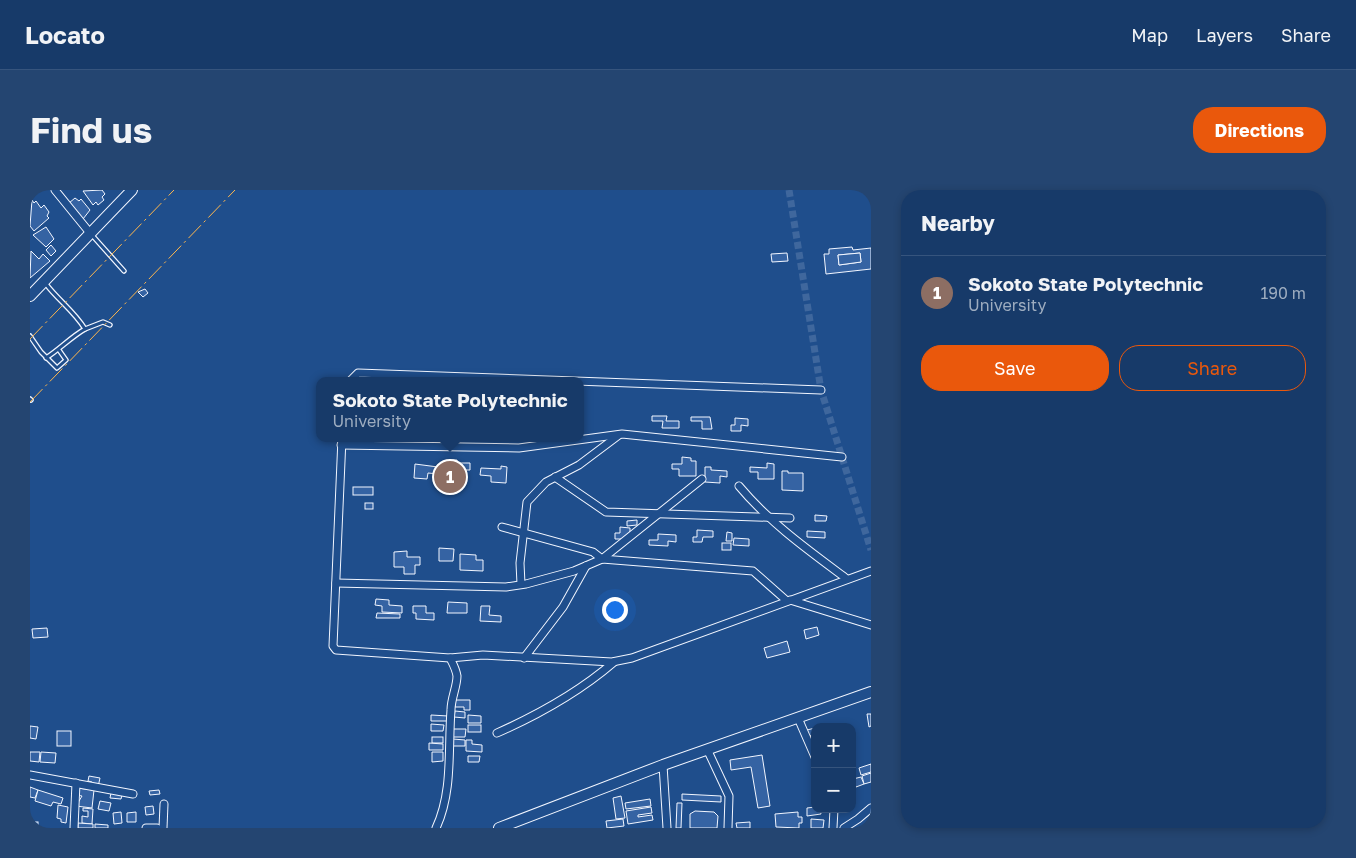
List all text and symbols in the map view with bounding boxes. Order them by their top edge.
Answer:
text: Locato [25,20,105,49]
text: Map [1131,24,1168,46]
text: Layers [1196,24,1253,46]
text: Share [1281,24,1331,46]
button: Directions [1193,107,1326,153]
text: Find us [30,109,152,151]
text: Nearby [921,210,995,236]
text: Sokoto State Polytechnic [968,272,1203,295]
text: 1 [933,283,941,303]
text: 190 m [1260,283,1306,303]
text: University [968,295,1046,315]
button: Save [921,345,1109,391]
button: Share [1119,345,1306,391]
popup [316,377,584,442]
text: Sokoto State Polytechnic [332,388,568,411]
text: University [332,411,411,431]
pin: 1 [434,458,466,496]
your location [602,597,628,623]
map controls [811,723,856,813]
button: + [811,723,856,768]
button: − [811,768,856,813]

